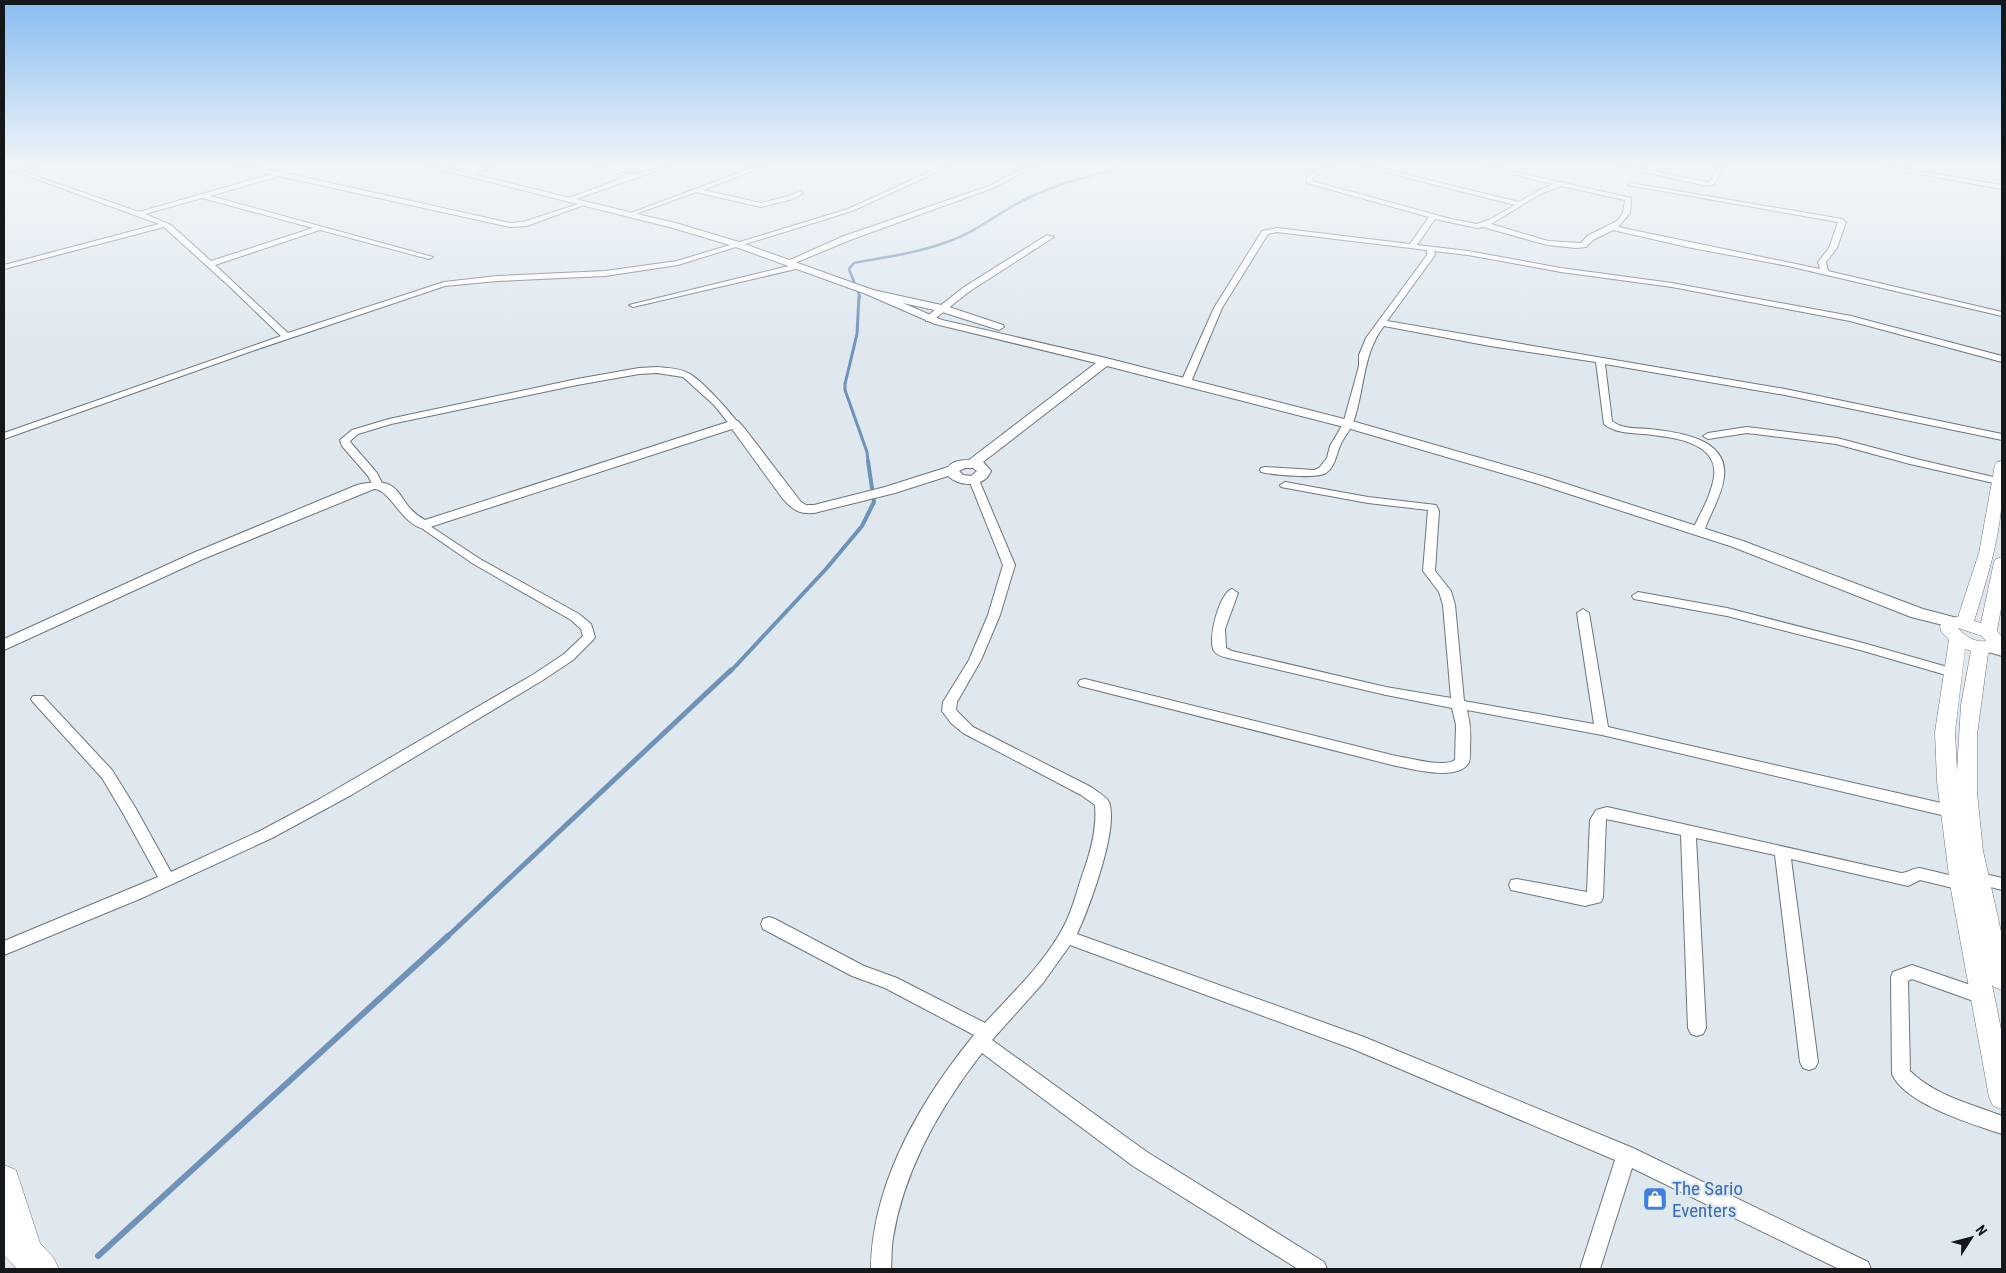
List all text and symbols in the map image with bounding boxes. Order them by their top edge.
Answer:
place label: The Sario Eventers [1672,1177,1743,1222]
shop icon: The Sario Eventers [1642,1186,1668,1212]
north arrow [1946,1213,1996,1263]
text: N [1973,1222,1991,1239]

